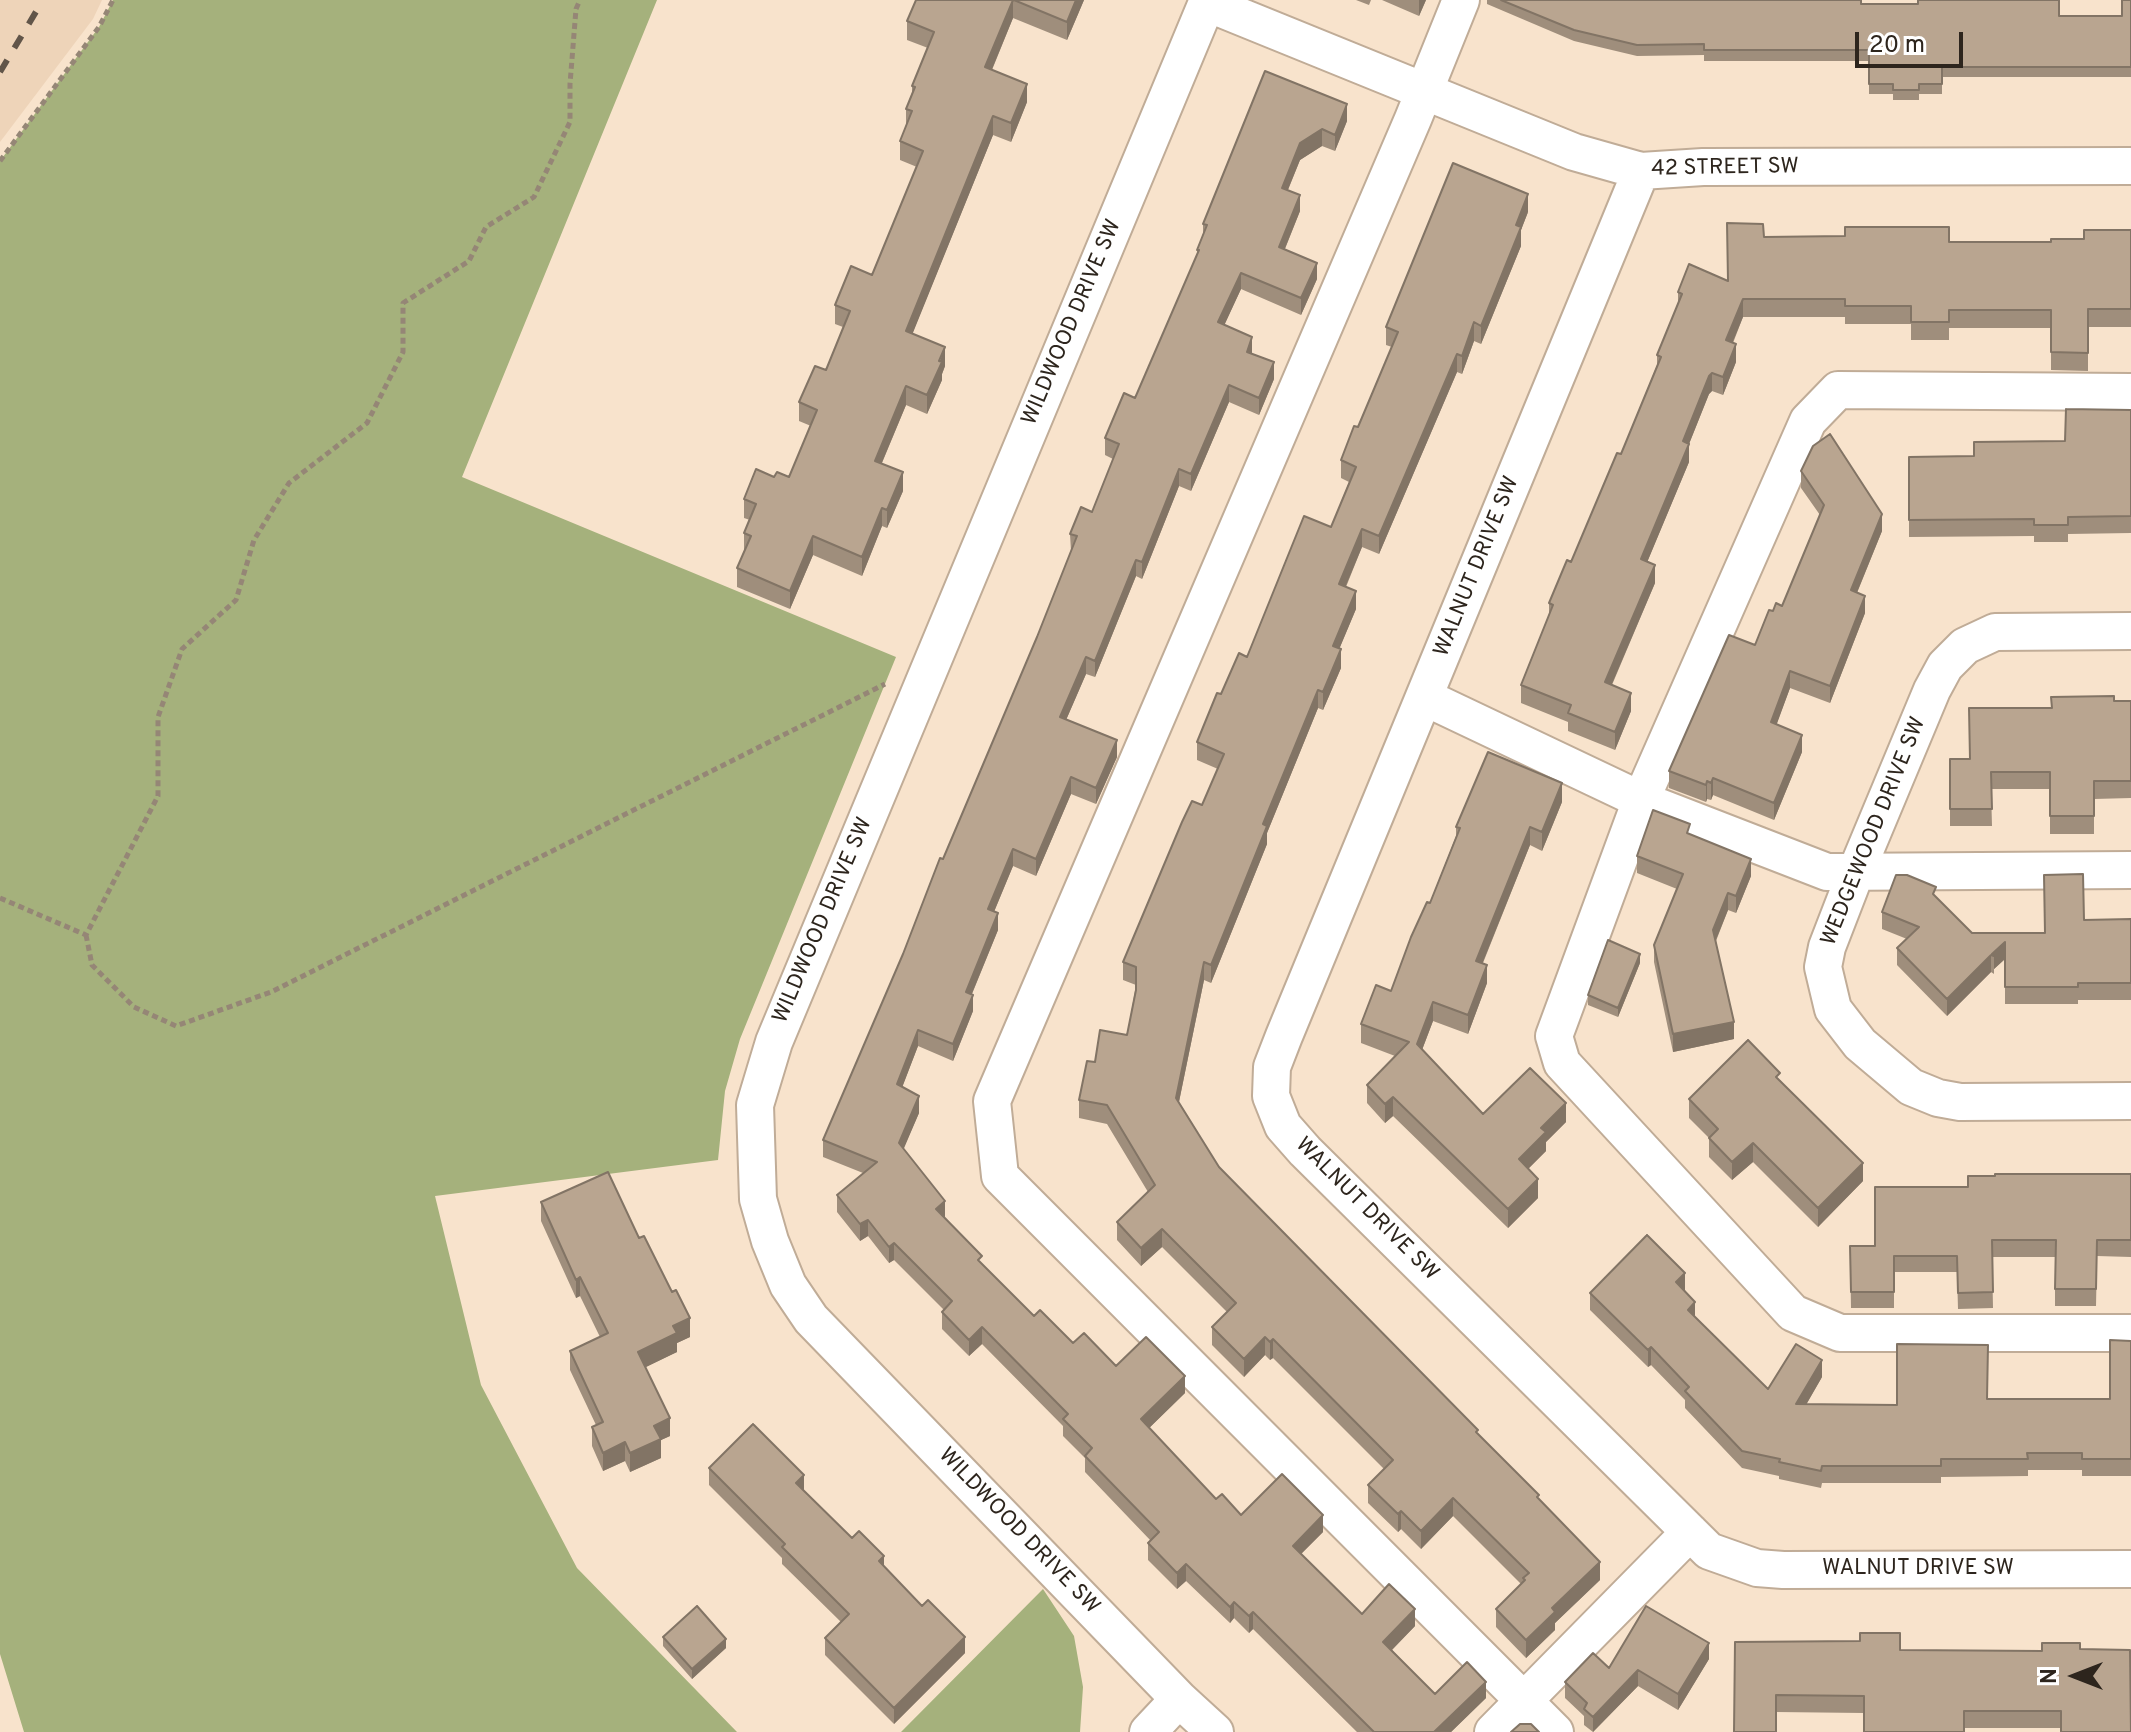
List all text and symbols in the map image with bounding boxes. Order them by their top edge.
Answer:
scale bar [1859,16,1967,66]
text: 20 m [1869,31,1925,61]
street label: 42 STREET SW [1651,155,1799,183]
street label: WILDWOOD DRIVE SW [1018,216,1128,430]
street label: WALNUT DRIVE SW [1430,473,1526,661]
street label: WEDGEWOOD DRIVE SW [1817,714,1933,950]
street label: WILDWOOD DRIVE SW [769,814,879,1028]
street label: WALNUT DRIVE SW [1289,1133,1443,1287]
street label: WILDWOOD DRIVE SW [932,1443,1104,1621]
street label: WALNUT DRIVE SW [1822,1557,2014,1583]
north arrow [2035,1636,2115,1716]
text: N [2037,1668,2064,1684]

